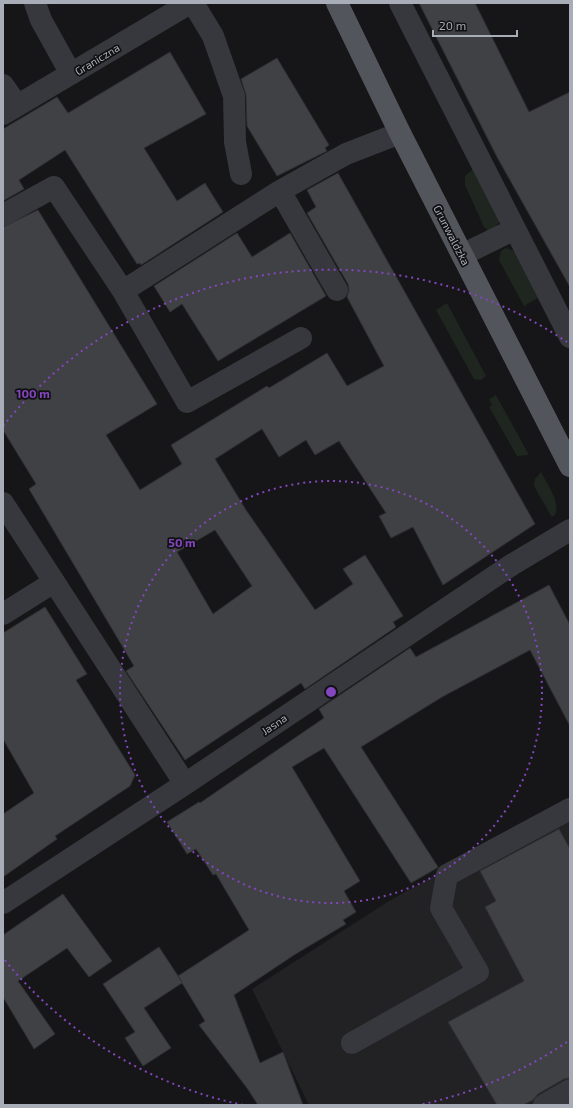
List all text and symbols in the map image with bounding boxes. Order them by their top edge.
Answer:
scale bar [433,12,517,38]
text: 20 m [439,18,466,32]
street label: Graniczna [72,41,122,77]
street label: Grunwaldzka [431,203,473,267]
text: 100 m [16,386,50,400]
text: 50 m [168,535,196,549]
centre of rings [324,685,338,699]
street label: Jasna [259,711,289,737]

